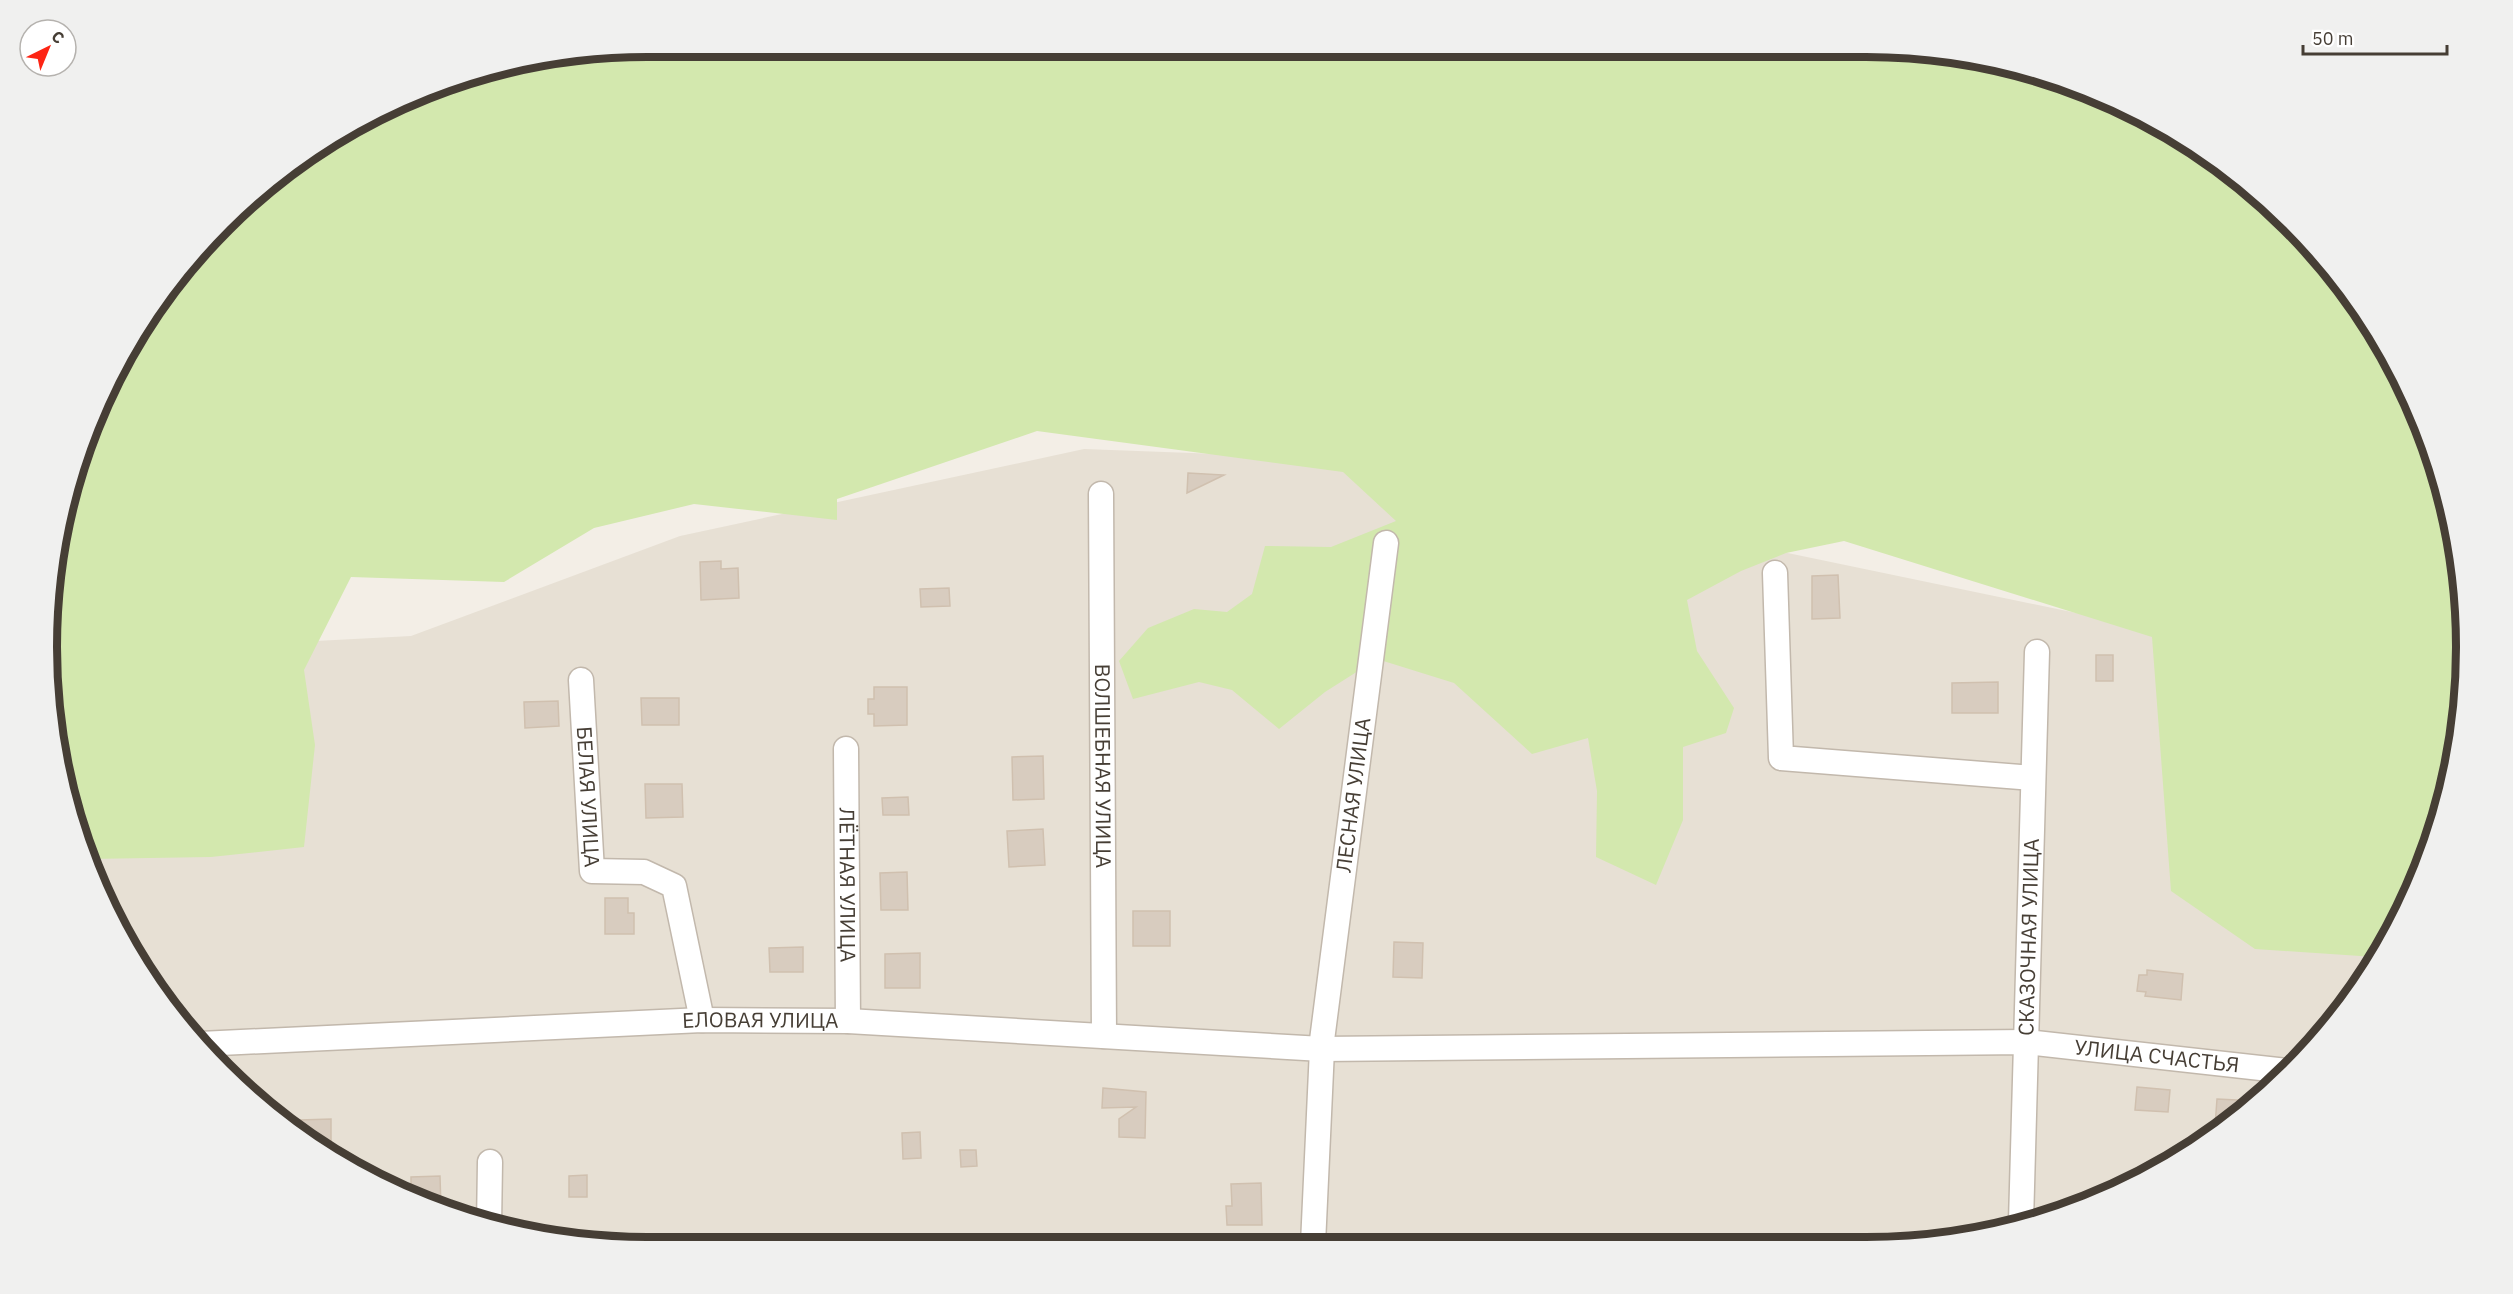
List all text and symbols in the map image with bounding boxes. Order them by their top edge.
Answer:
north arrow [18,18,78,78]
scale bar [2303,18,2447,56]
text: С [48,26,69,48]
text: 50 m [2312,27,2354,50]
street label: ВОЛШЕБНАЯ УЛИЦА [1089,664,1118,868]
street label: ЛЕСНАЯ УЛИЦА [1329,716,1376,874]
street label: БЕЛАЯ УЛИЦА [571,725,607,868]
street label: ЛЁТНАЯ УЛИЦА [833,807,863,963]
street label: СКАЗОЧНАЯ УЛИЦА [2011,838,2045,1036]
street label: ЕЛОВАЯ УЛИЦА [682,1005,839,1034]
street label: УЛИЦА СЧАСТЬЯ [2073,1032,2241,1079]

